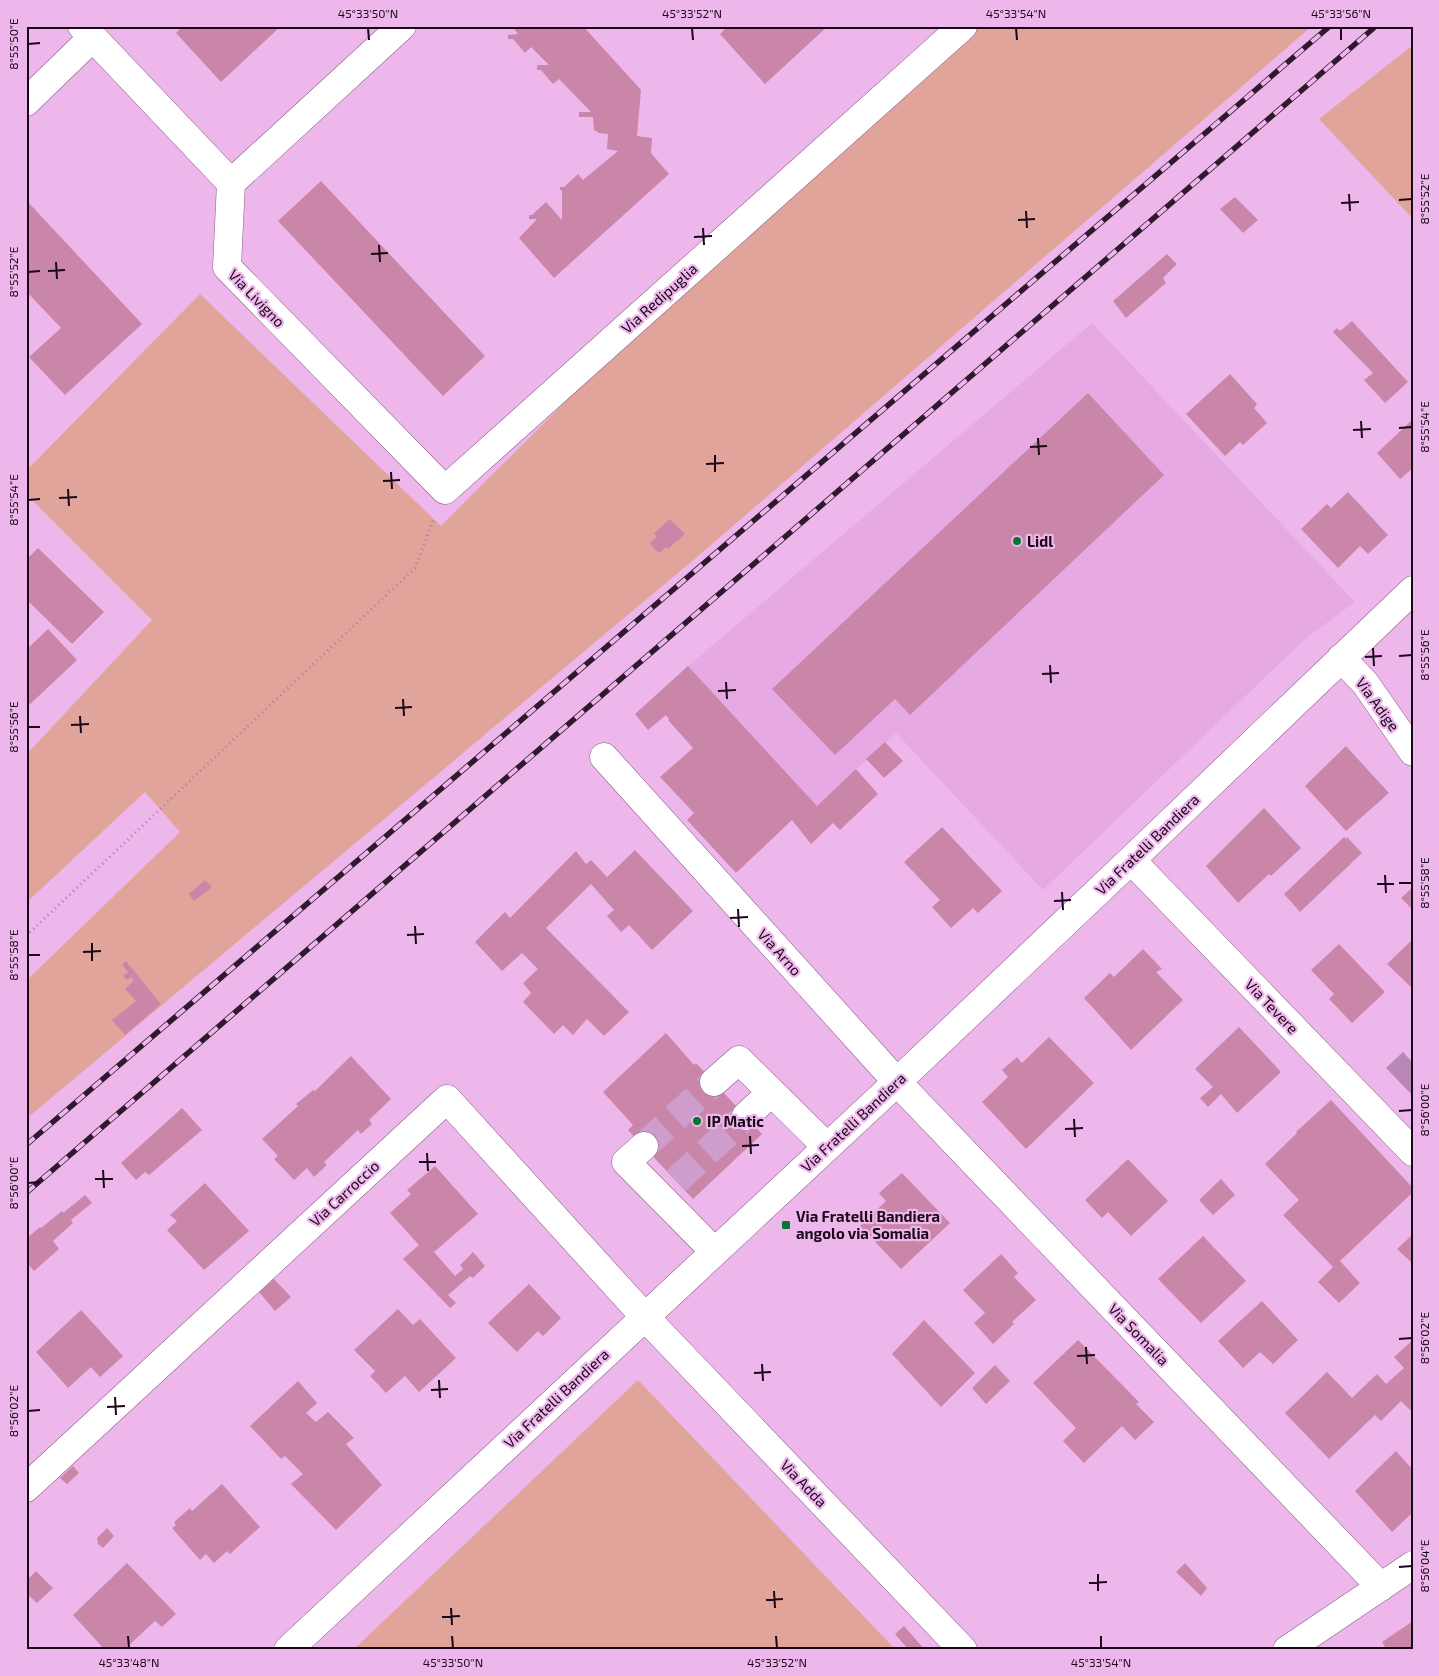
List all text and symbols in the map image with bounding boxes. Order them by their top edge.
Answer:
text: 45°33'50"N [338,6,398,20]
text: 45°33'52"N [662,6,722,20]
text: 45°33'54"N [986,6,1046,20]
text: 45°33'56"N [1311,6,1371,20]
text: 8°55'50"E [6,18,20,70]
text: 8°55'52"E [1417,173,1431,225]
text: 8°55'52"E [6,246,20,298]
street label: Via Redipuglia [617,259,701,337]
street label: Via Livigno [225,265,289,331]
text: 8°55'54"E [1417,401,1431,453]
text: 8°55'54"E [6,474,20,526]
place label: Lidl [1027,532,1053,550]
marker: Lidl [1011,535,1023,547]
text: 8°55'56"E [1417,629,1431,681]
street label: Via Adige [1352,674,1404,734]
text: 8°55'56"E [6,701,20,753]
street label: Via Fratelli Bandiera [1091,790,1203,898]
text: 8°55'58"E [1417,857,1431,909]
street label: Via Arno [754,925,806,979]
text: 8°55'58"E [6,929,20,981]
street label: Via Tevere [1242,975,1302,1037]
street label: Via Fratelli Bandiera [797,1069,909,1175]
text: 8°56'00"E [1417,1083,1431,1136]
place label: IP Matic [707,1112,764,1130]
marker: IP Matic [691,1115,703,1127]
text: 8°56'00"E [6,1156,20,1209]
street label: Via Carroccio [306,1156,382,1230]
place label: Via Fratelli Bandiera angolo via Somalia [796,1207,940,1242]
marker: Via Fratelli Bandiera angolo via Somalia [780,1219,792,1231]
street label: Via Somalia [1105,1299,1173,1369]
text: 8°56'02"E [1417,1312,1431,1364]
street label: Via Fratelli Bandiera [500,1345,612,1451]
text: 8°56'02"E [6,1385,20,1437]
street label: Via Adda [777,1456,831,1510]
text: 8°56'04"E [1417,1539,1431,1592]
text: 45°33'48"N [98,1655,160,1669]
text: 45°33'50"N [423,1655,483,1669]
text: 45°33'52"N [747,1655,807,1669]
text: 45°33'54"N [1071,1655,1131,1669]

